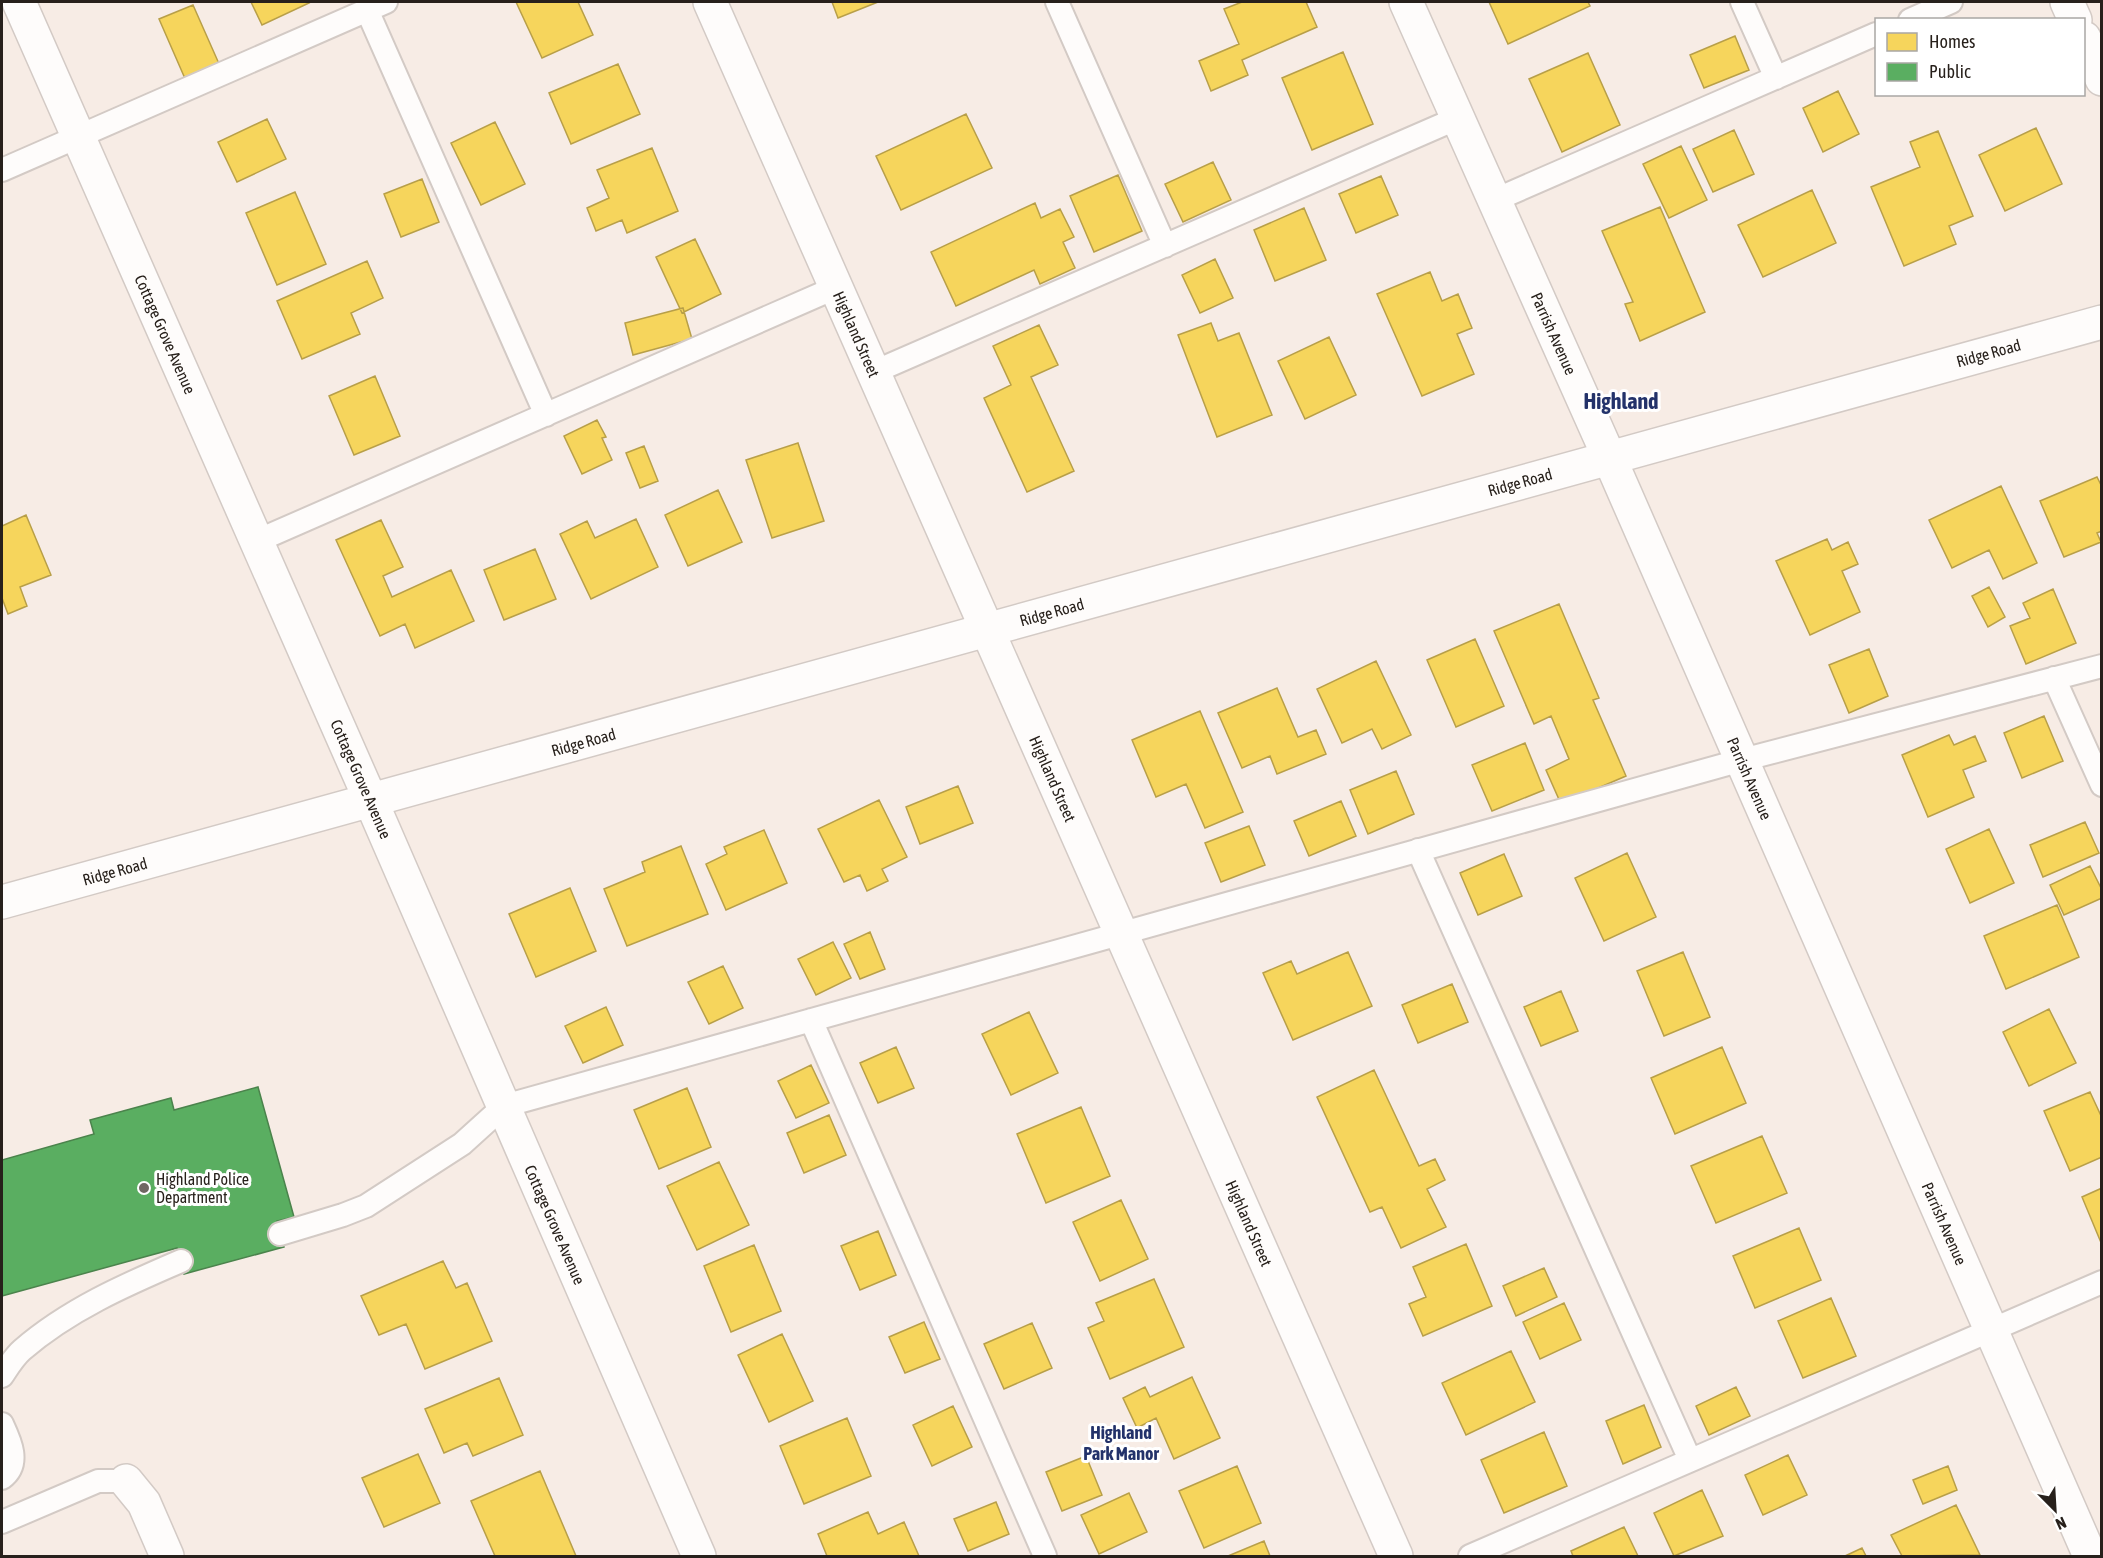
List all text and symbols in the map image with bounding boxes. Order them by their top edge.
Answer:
legend [1875,18,2085,96]
text: Homes [1929,31,1975,52]
text: Public [1929,61,1971,82]
street label: Cottage Grove Avenue [131,272,199,397]
street label: Highland Street [830,288,884,380]
street label: Parrish Avenue [1528,290,1580,377]
street label: Ridge Road [1954,336,2023,370]
district label: Highland [1583,388,1659,414]
street label: Ridge Road [1486,465,1554,499]
street label: Ridge Road [1017,594,1086,629]
street label: Cottage Grove Avenue [327,717,395,841]
street label: Ridge Road [549,725,618,759]
street label: Highland Street [1026,733,1080,825]
street label: Parrish Avenue [1724,734,1776,822]
street label: Ridge Road [81,854,149,889]
street label: Cottage Grove Avenue [521,1162,589,1287]
place label: Highland Police Department [156,1170,249,1207]
street label: Highland Street [1222,1178,1276,1269]
street label: Parrish Avenue [1919,1180,1970,1268]
marker: Highland Police Department [137,1181,151,1195]
district label: Highland Park Manor [1083,1422,1159,1464]
north arrow [2025,1480,2085,1540]
text: N [2053,1514,2069,1534]

